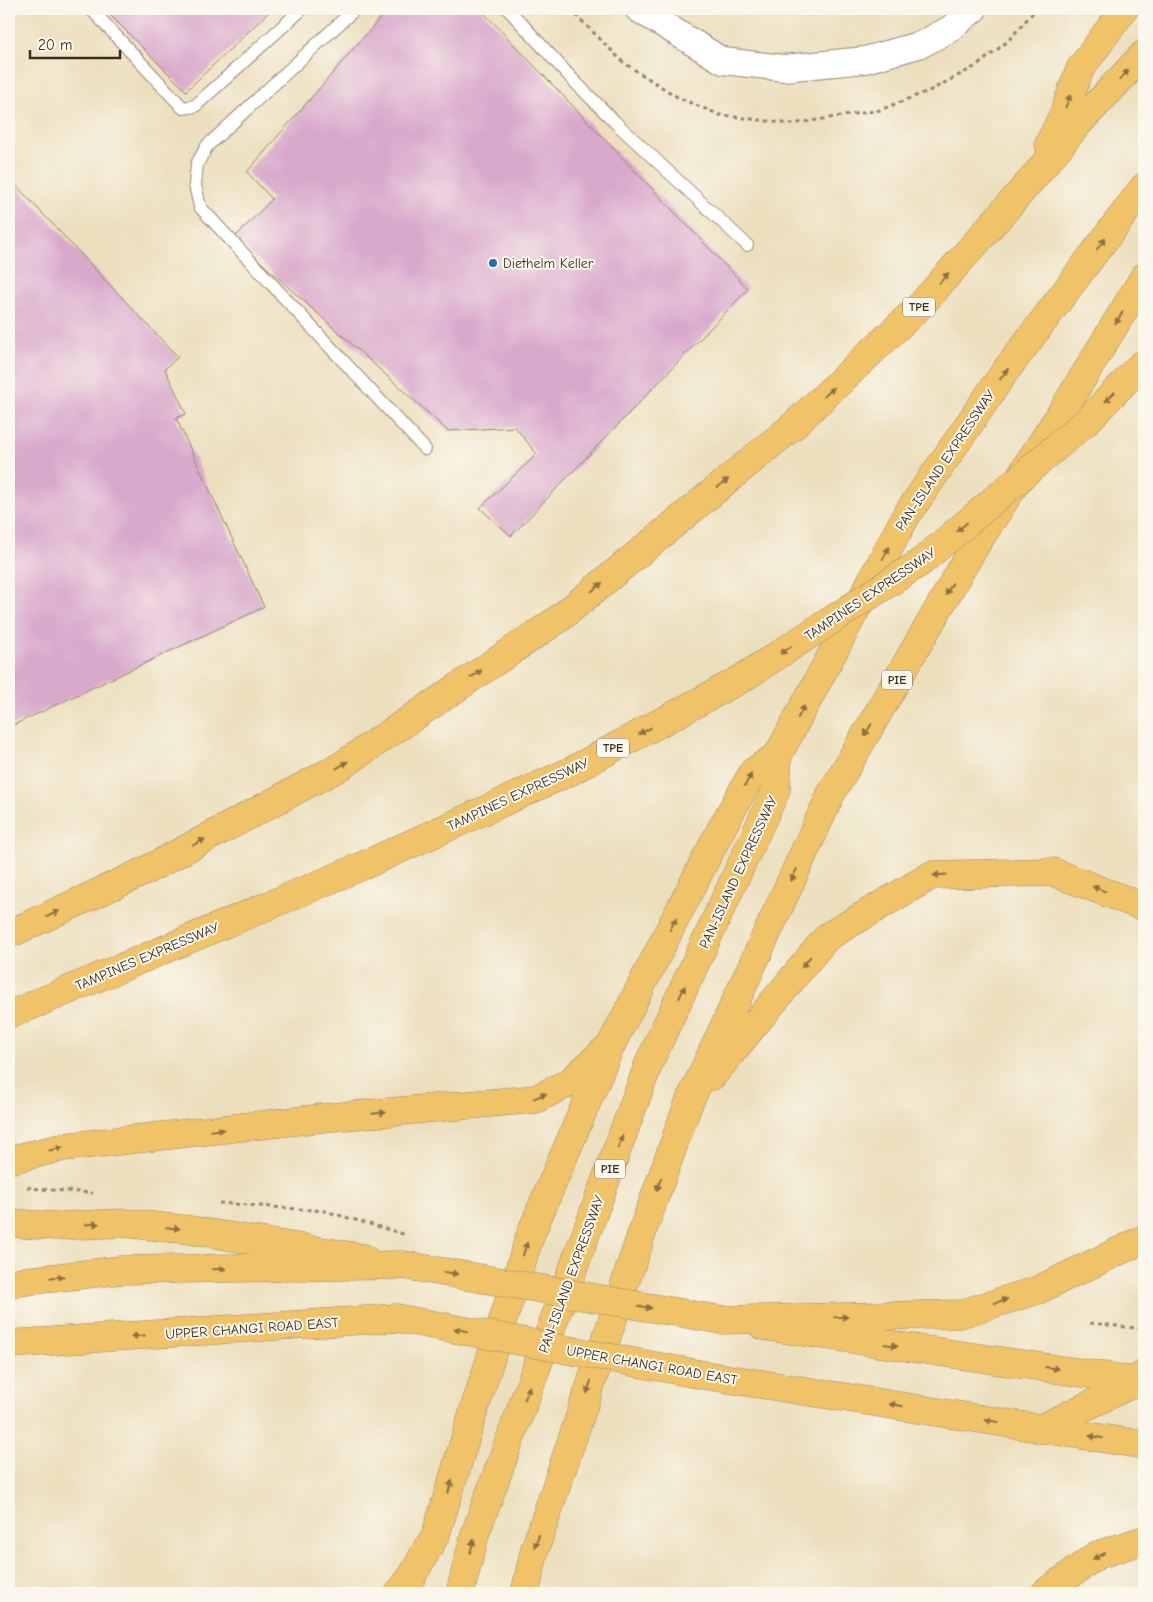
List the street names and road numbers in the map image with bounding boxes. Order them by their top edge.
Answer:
road number: TPE [903,298,935,316]
street label: PAN-ISLAND EXPRESSWAY [892,386,999,534]
street label: TAMPINES EXPRESSWAY [801,544,940,645]
road number: PIE [882,670,912,690]
road number: TPE [597,738,629,758]
street label: TAMPINES EXPRESSWAY [445,754,592,835]
street label: PAN-ISLAND EXPRESSWAY [696,793,782,951]
street label: TAMPINES EXPRESSWAY [73,918,222,994]
road number: PIE [595,1160,625,1178]
street label: PAN-ISLAND EXPRESSWAY [535,1192,608,1355]
street label: UPPER CHANGI ROAD EAST [165,1314,340,1343]
street label: UPPER CHANGI ROAD EAST [565,1342,740,1389]

